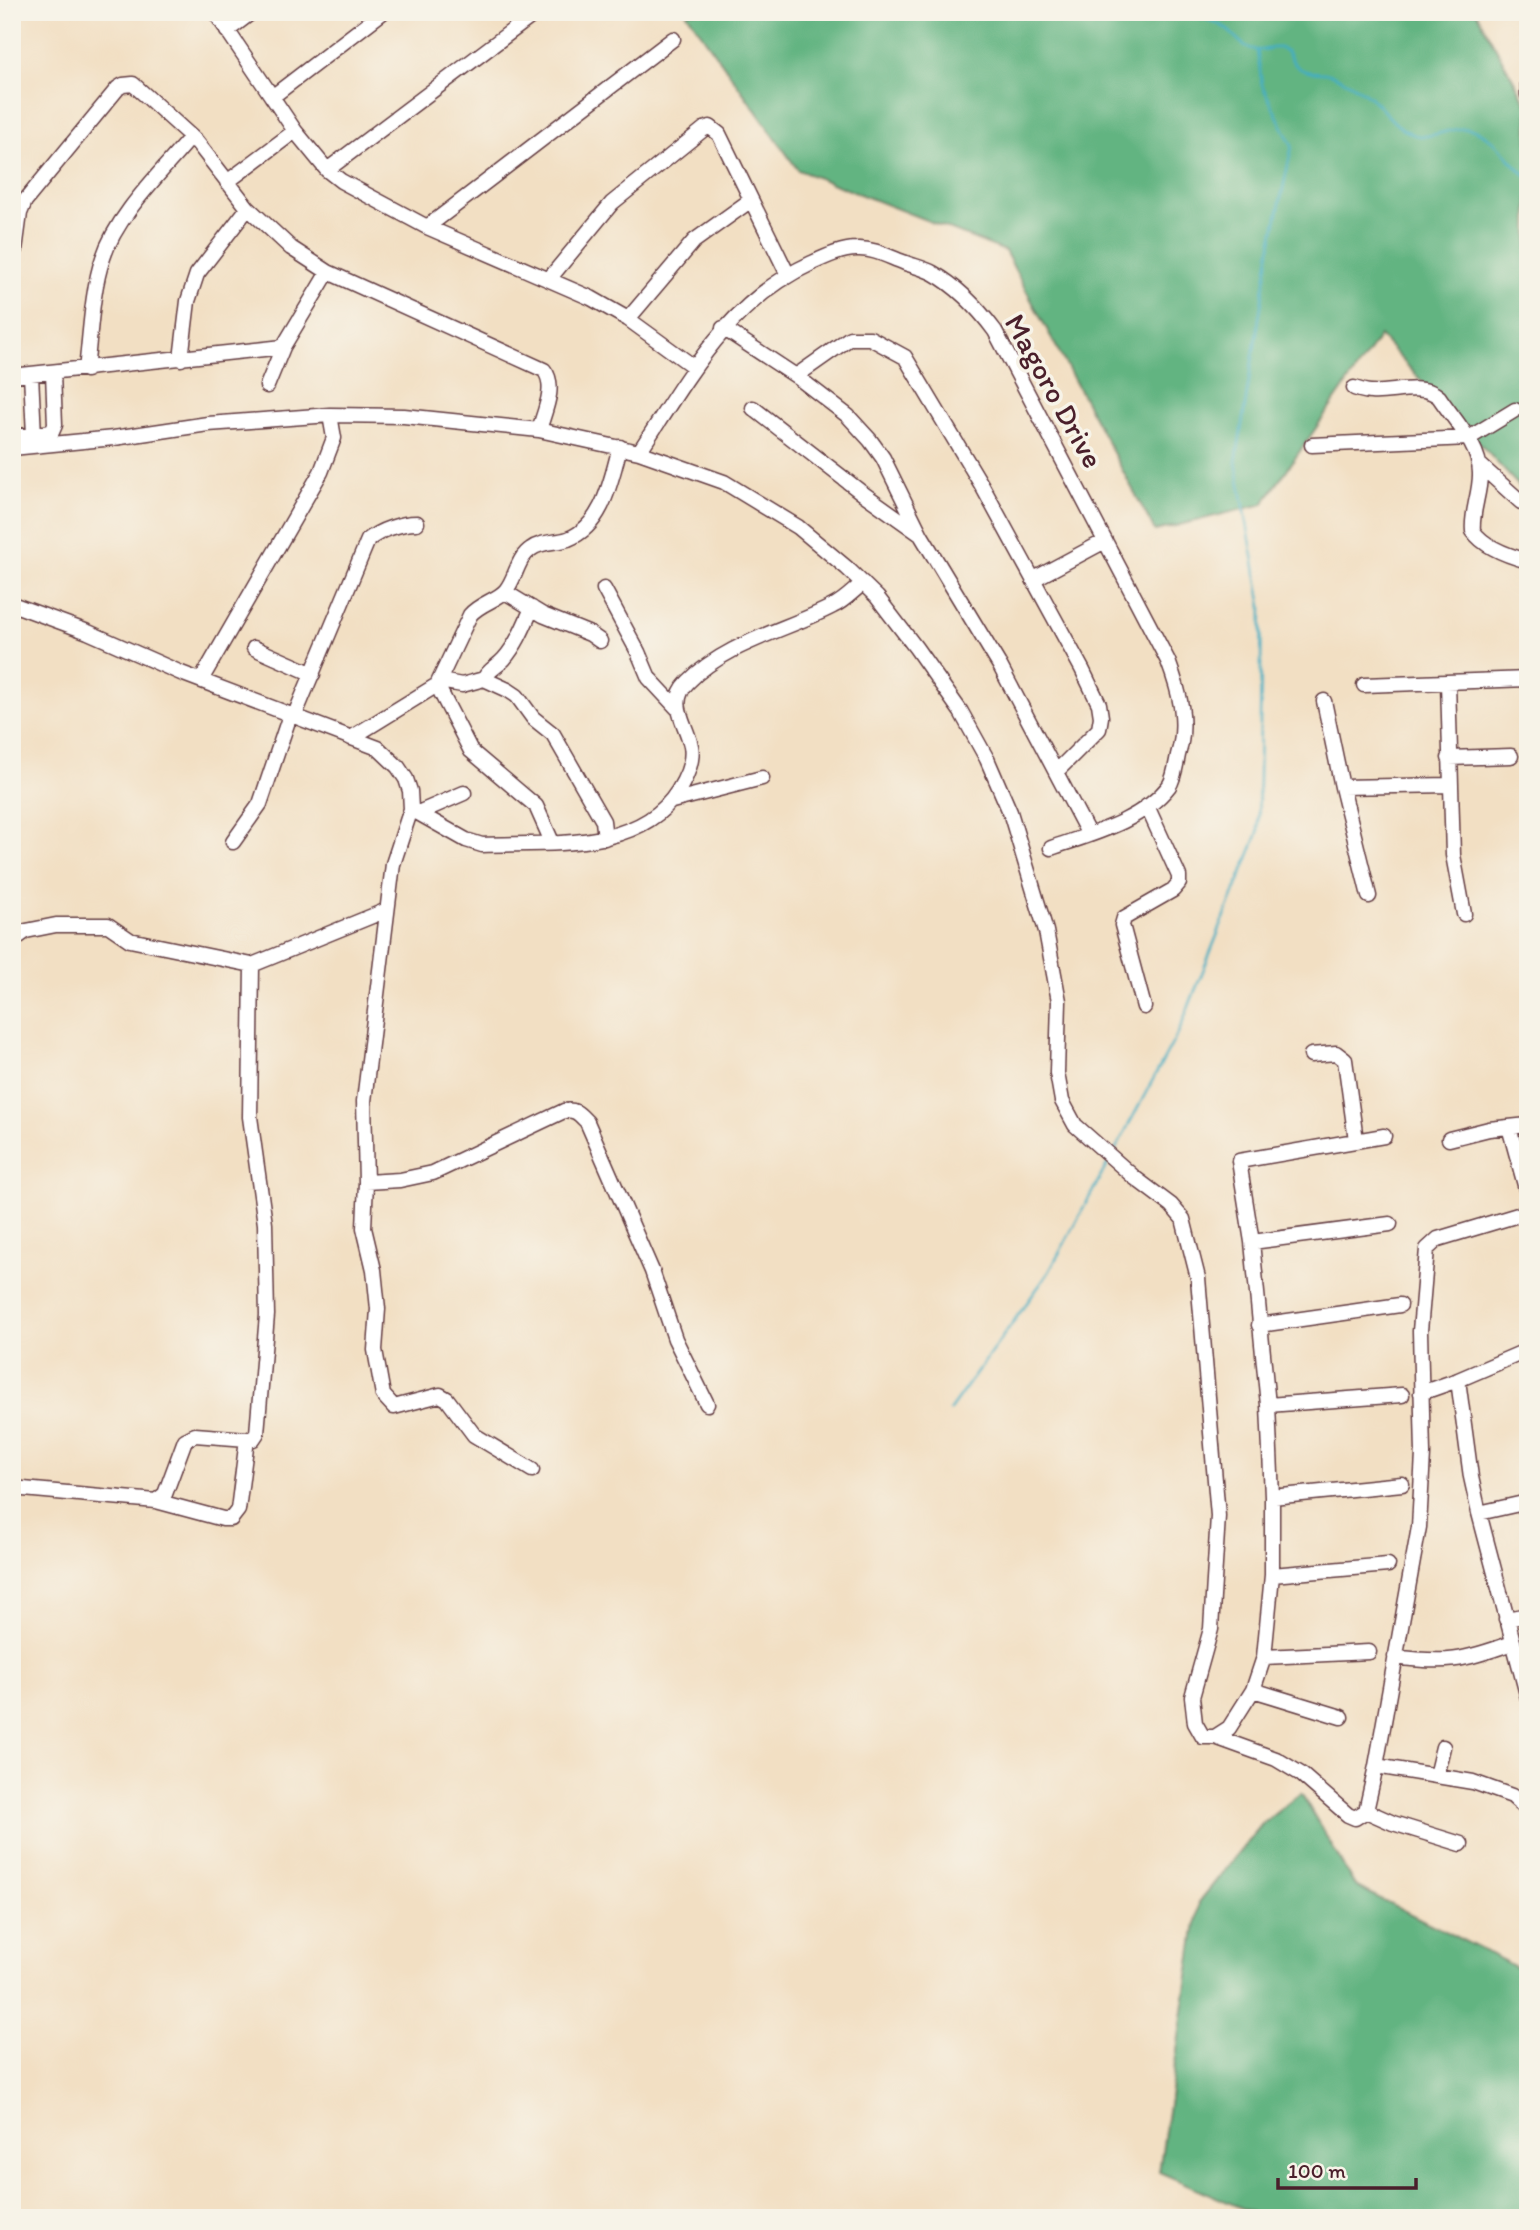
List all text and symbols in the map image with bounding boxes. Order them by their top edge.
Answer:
street label: Magoro Drive [997,307,1112,474]
scale bar [1278,2146,1416,2190]
text: 100 m [1288,2158,1346,2183]

